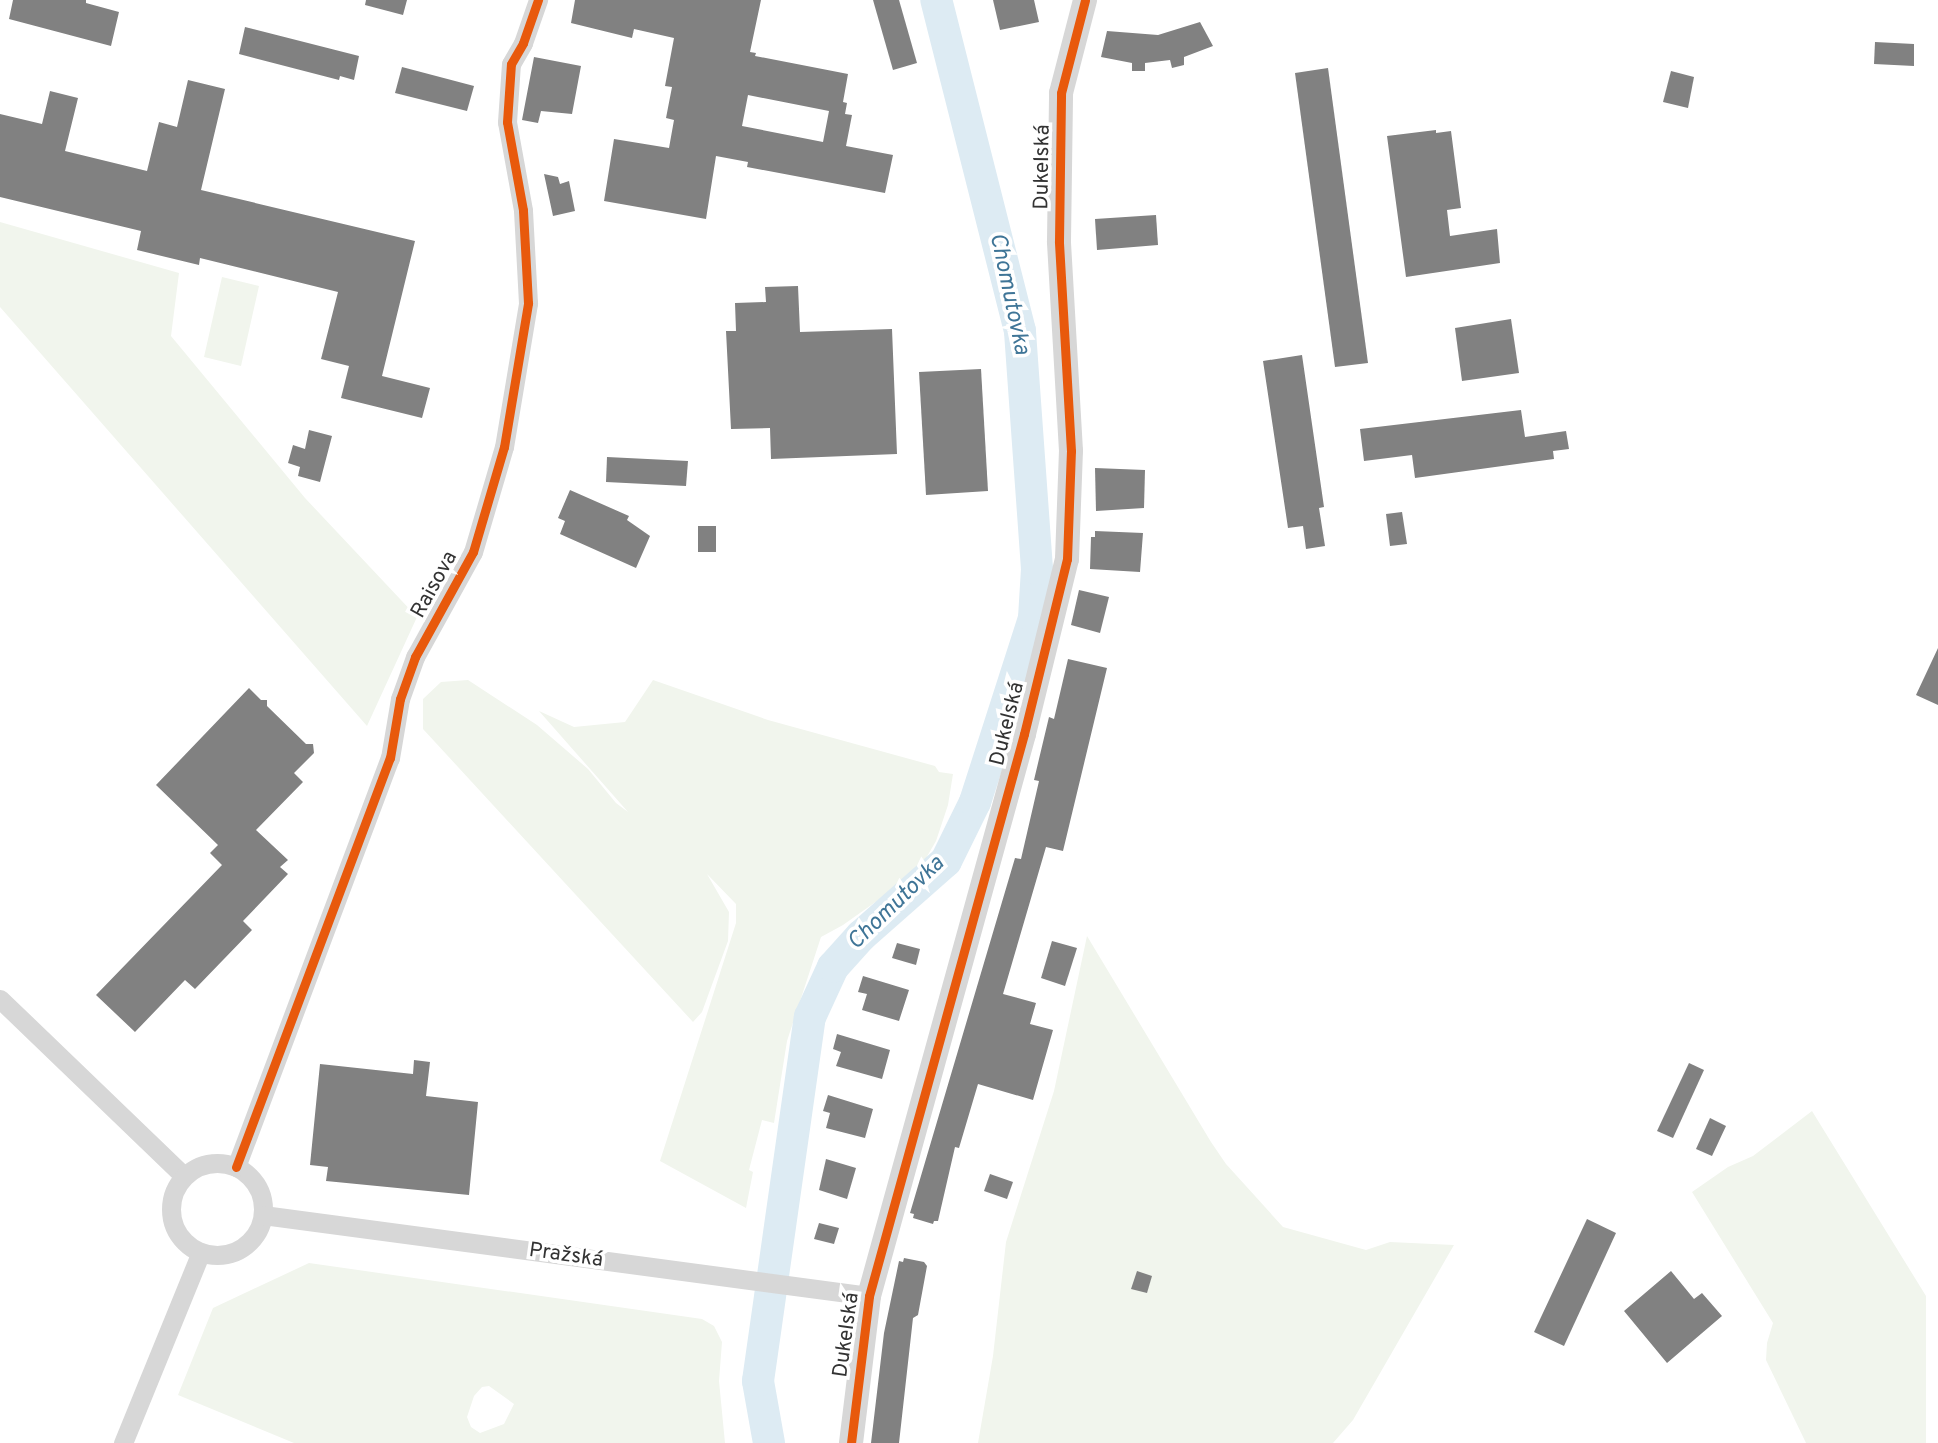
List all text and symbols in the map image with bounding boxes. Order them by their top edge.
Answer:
street label: Dukelská [1030,124,1056,210]
water label: Chomutovka [982,231,1034,357]
street label: Raisova [406,547,464,623]
street label: Dukelská [985,679,1031,769]
water label: Chomutovka [843,851,951,957]
street label: Pražská [527,1238,605,1274]
street label: Dukelská [829,1291,865,1379]

